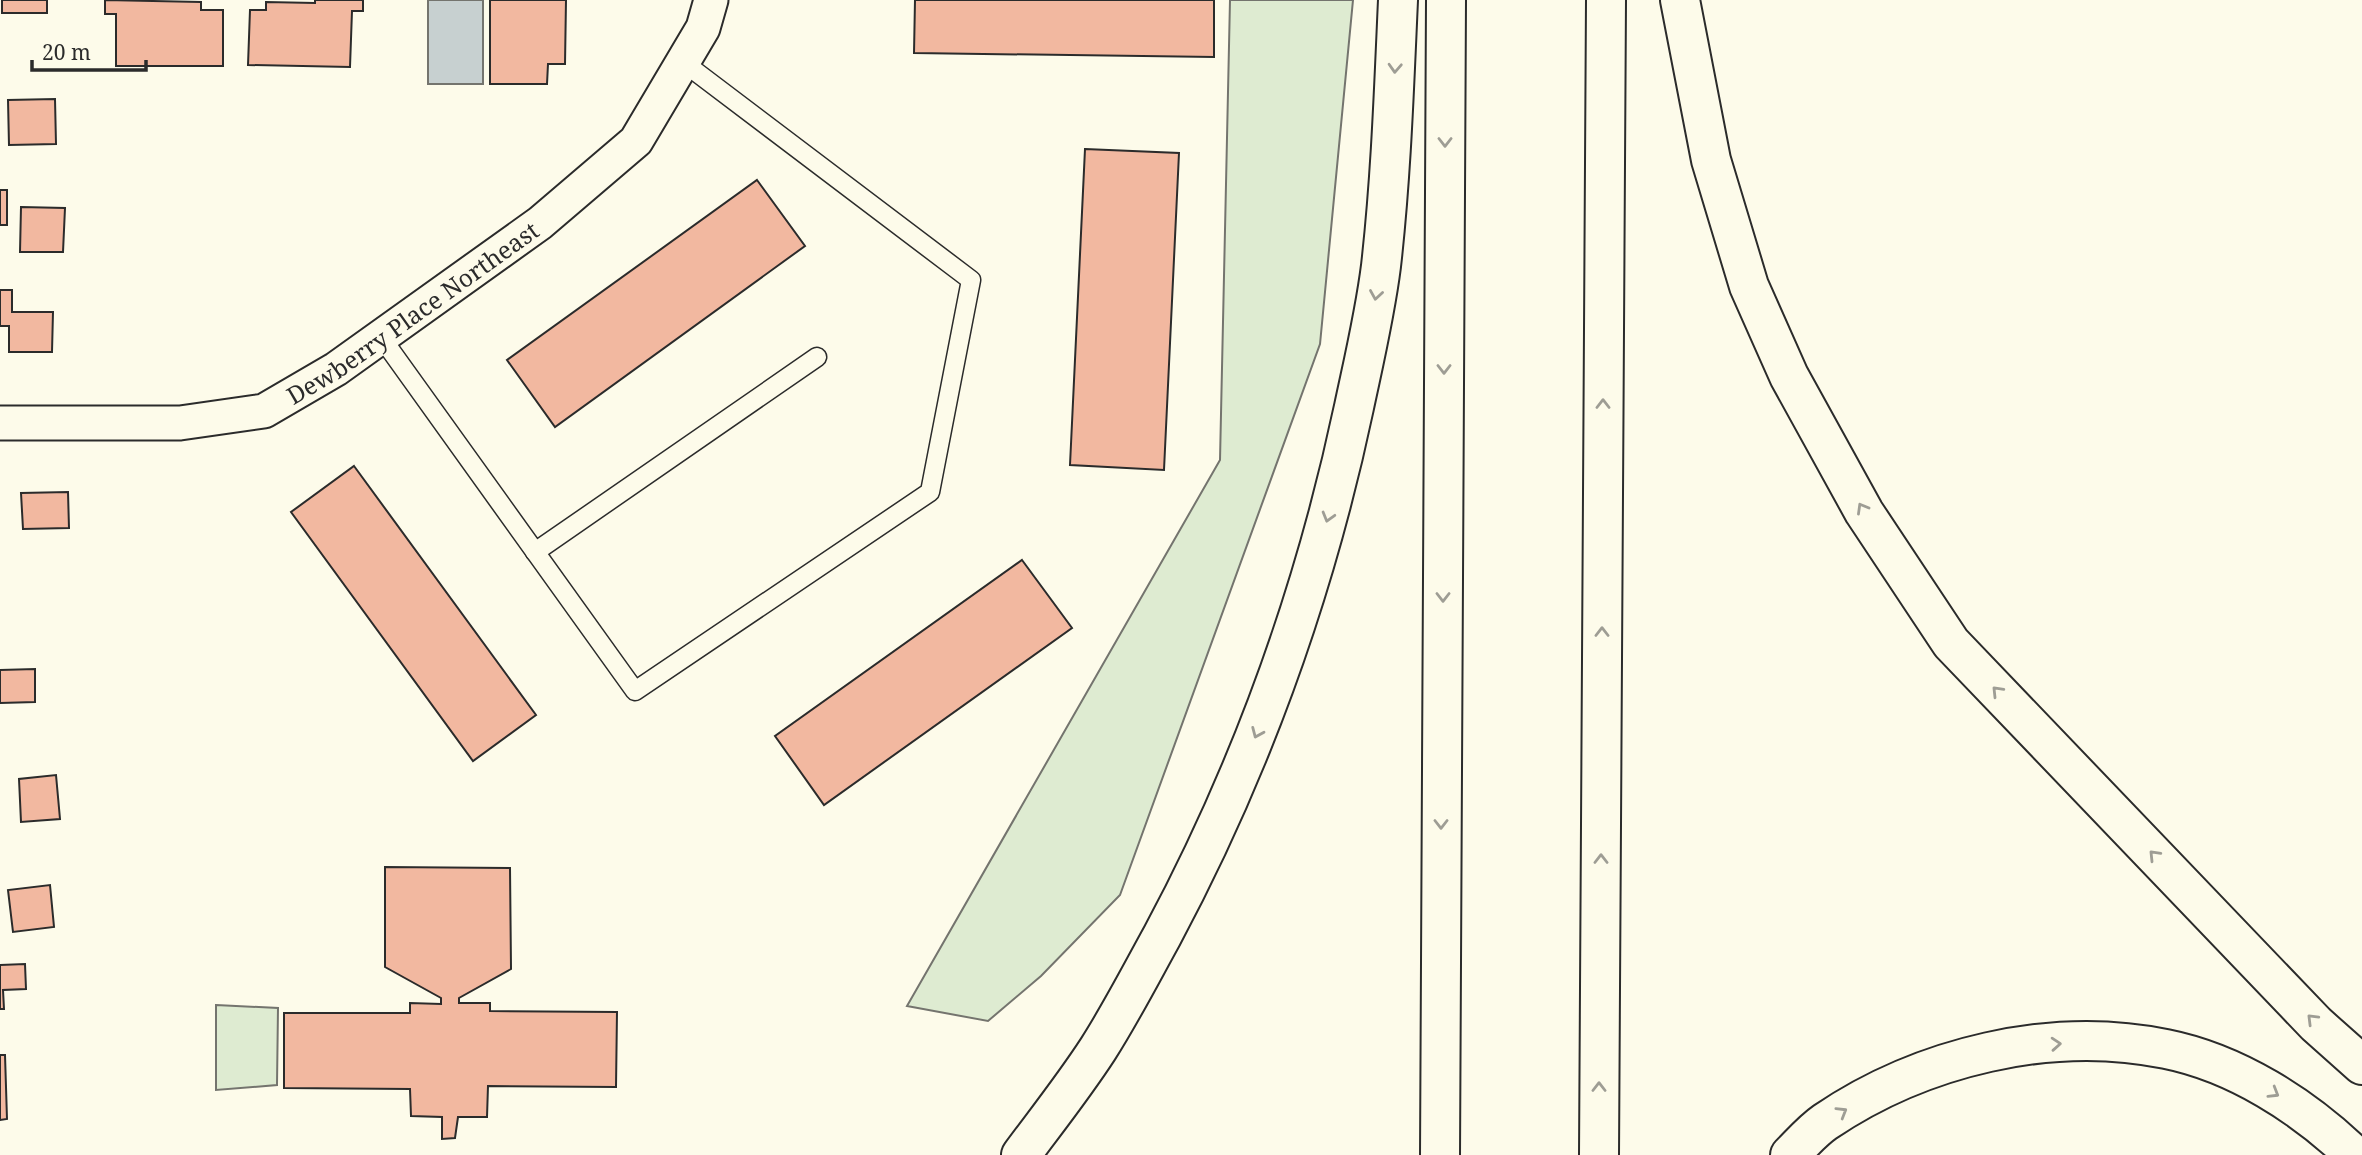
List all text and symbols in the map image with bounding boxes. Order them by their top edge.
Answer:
scale bar [32,28,145,72]
text: 20 m [42,38,91,66]
one-way arrow [1387,63,1402,74]
one-way arrow [1437,137,1453,147]
street label: Dewberry Place Northeast [280,213,545,411]
one-way arrow [1369,289,1384,301]
one-way arrow [1436,364,1452,375]
one-way arrow [1595,399,1611,409]
one-way arrow [1857,503,1870,516]
one-way arrow [1322,511,1337,523]
one-way arrow [1435,592,1451,602]
one-way arrow [1594,626,1610,637]
one-way arrow [1992,686,2005,699]
one-way arrow [1252,726,1266,738]
one-way arrow [1433,819,1449,830]
one-way arrow [2150,850,2163,863]
one-way arrow [1593,854,1608,865]
one-way arrow [2307,1014,2320,1027]
one-way arrow [2051,1037,2062,1052]
one-way arrow [1591,1081,1607,1092]
one-way arrow [2267,1085,2280,1098]
one-way arrow [1835,1107,1848,1120]

